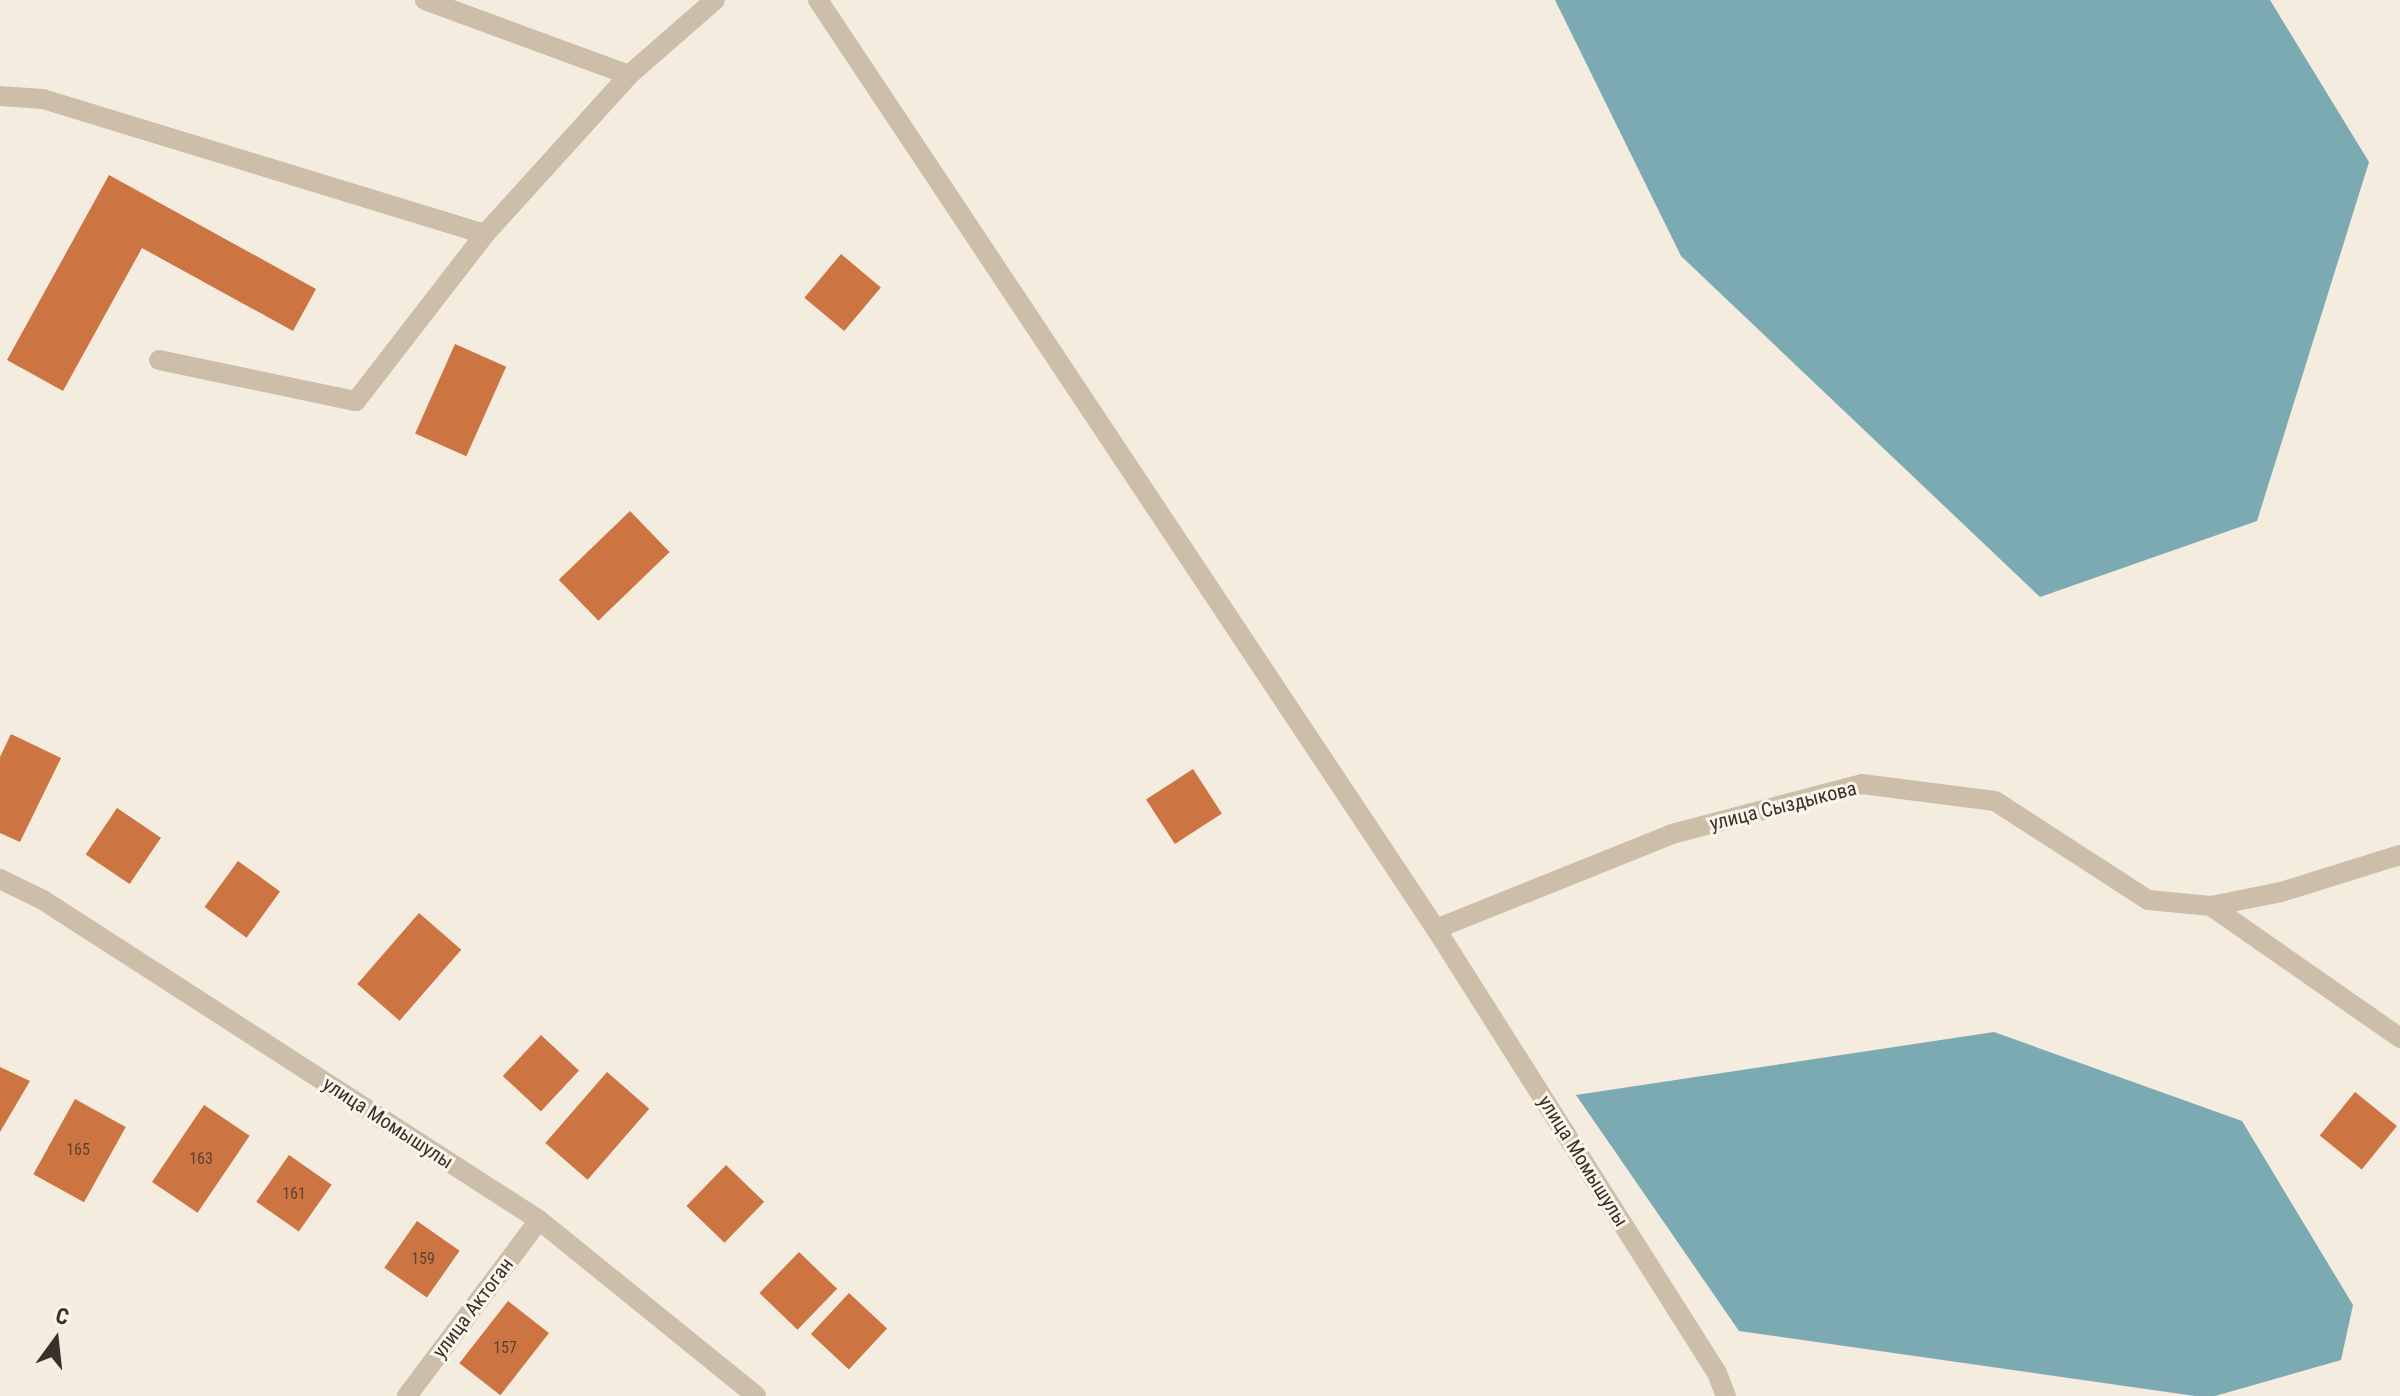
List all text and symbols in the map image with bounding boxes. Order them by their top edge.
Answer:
street label: улица Сыздыкова [1707,776,1859,836]
street label: улица Момышулы [318,1072,458,1174]
street label: улица Момышулы [1533,1091,1633,1231]
house number: 165 [66,1140,90,1160]
house number: 163 [189,1149,213,1169]
house number: 161 [282,1184,306,1204]
house number: 159 [411,1249,435,1269]
street label: улица Актоган [427,1253,519,1363]
north arrow [16,1300,96,1380]
text: С [53,1303,72,1330]
house number: 157 [493,1338,517,1358]

